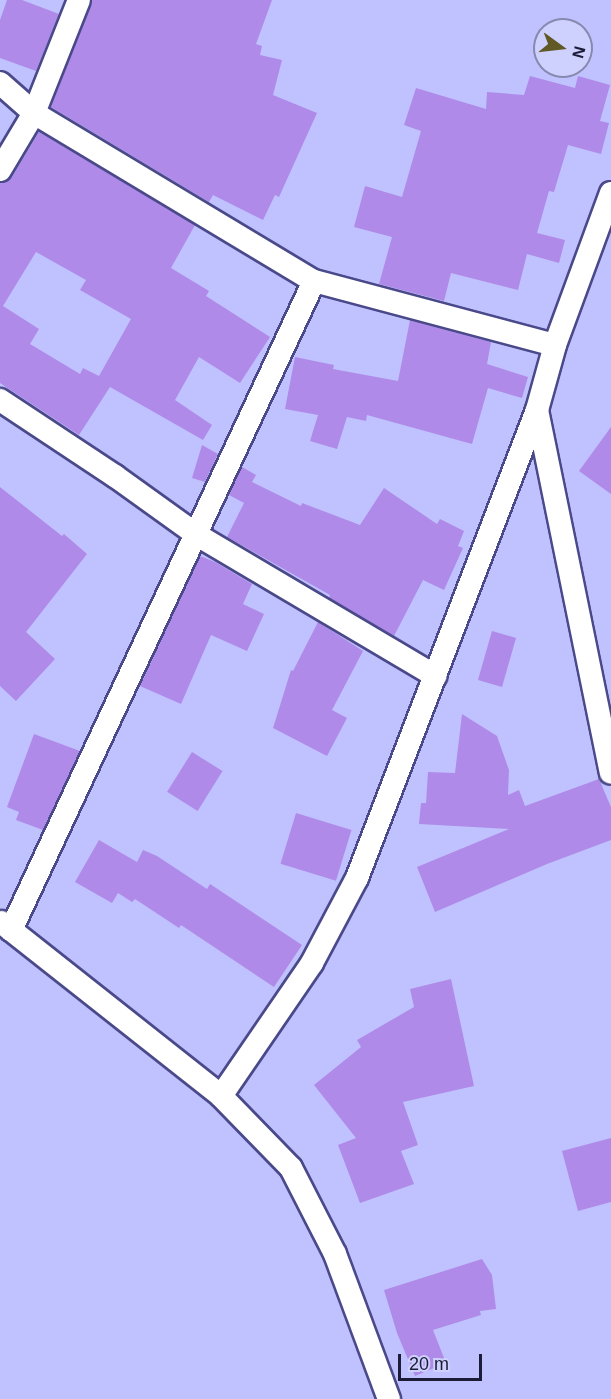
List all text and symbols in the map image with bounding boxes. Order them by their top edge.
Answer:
north arrow [533,18,593,78]
text: N [569,44,589,60]
scale bar [401,1342,485,1380]
text: 20 m [409,1354,449,1374]

